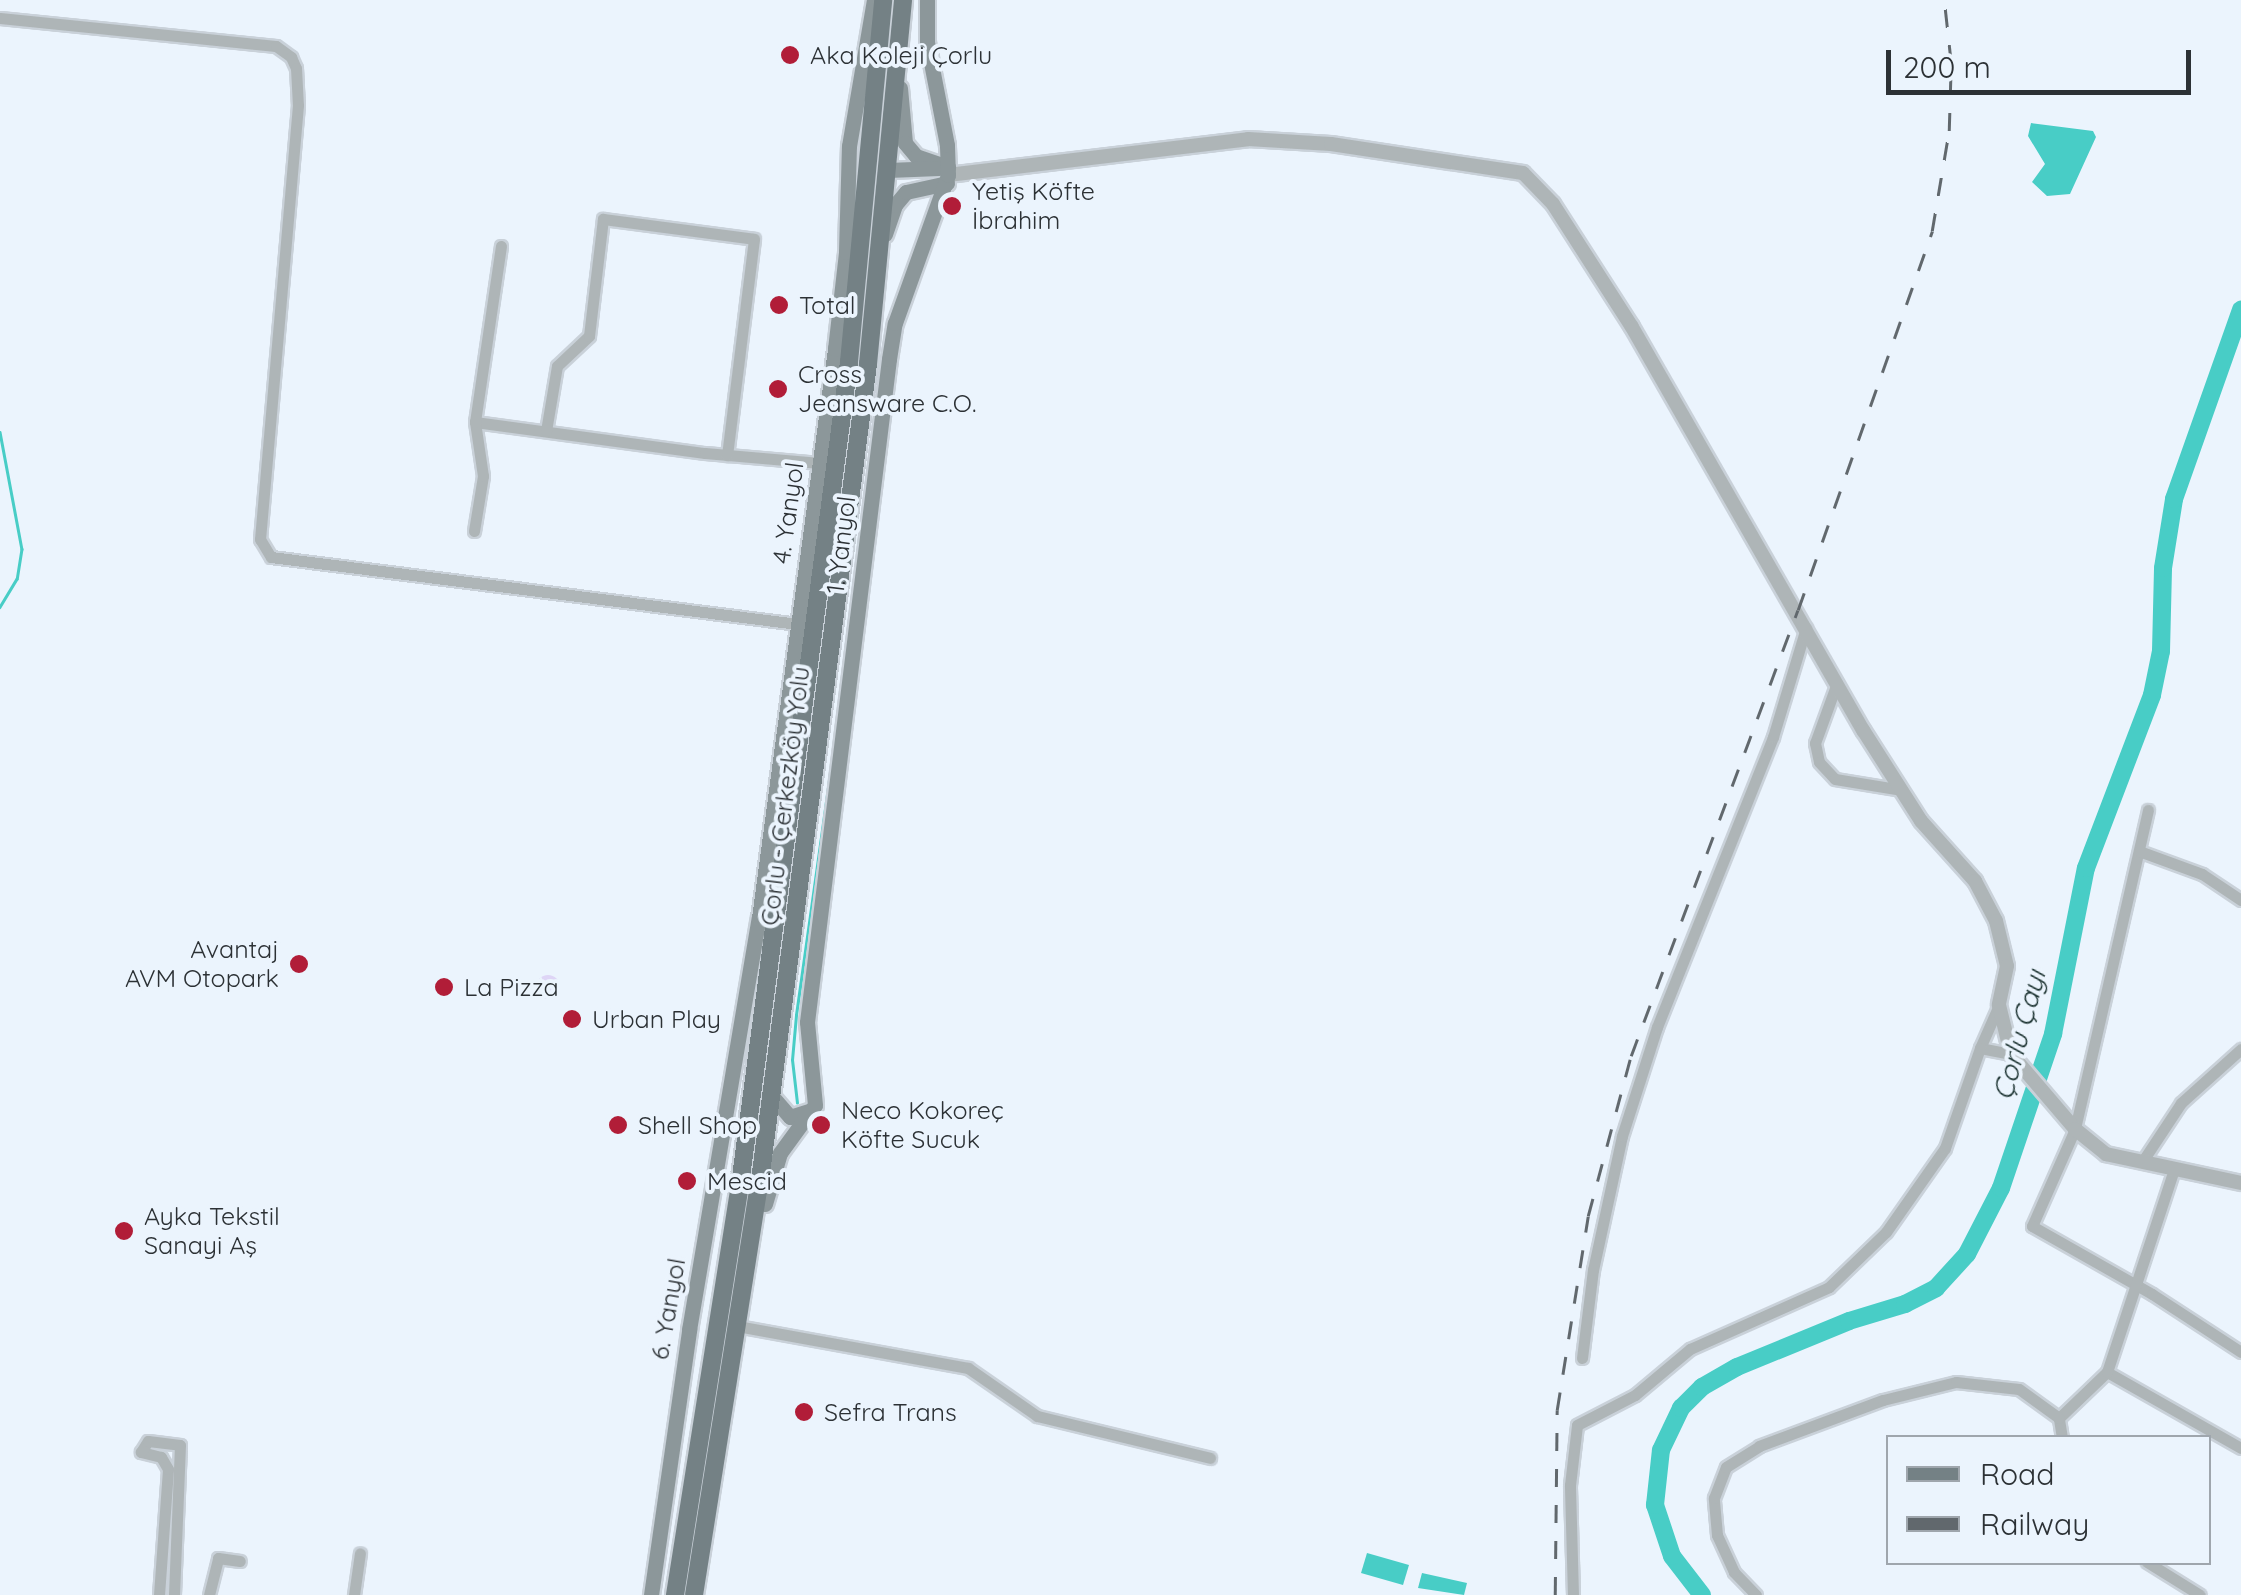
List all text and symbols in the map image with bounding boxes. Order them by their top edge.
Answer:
scale bar [1891,30,2196,92]
place label: Aka Koleji Çorlu [810,40,992,70]
marker: Aka Koleji Çorlu [779,44,801,66]
text: 200 m [1903,48,1991,86]
place label: Yetiş Köfte İbrahim [972,177,1095,236]
marker: Yetiş Köfte İbrahim [941,195,963,217]
place label: Total [799,290,856,320]
marker: Total [768,294,790,316]
place label: Cross Jeansware C.O. [798,360,976,419]
marker: Cross Jeansware C.O. [767,378,789,400]
street label: 4. Yanyol [766,460,810,566]
street label: 1. Yanyol [820,494,862,596]
street label: Çorlu - Çerkezköy Yolu [754,665,816,927]
place label: Avantaj AVM Otopark [125,935,279,994]
marker: Avantaj AVM Otopark [288,953,310,975]
water label: Çorlu Çayı [1986,966,2052,1104]
place label: La Pizza [464,972,559,1002]
marker: La Pizza [433,976,455,998]
place label: Urban Play [592,1004,721,1034]
marker: Urban Play [561,1008,583,1030]
place label: Neco Kokoreç Köfte Sucuk [841,1096,1004,1155]
place label: Shell Shop [638,1110,757,1140]
marker: Shell Shop [607,1114,629,1136]
marker: Neco Kokoreç Köfte Sucuk [810,1114,832,1136]
place label: Mescid [707,1166,787,1196]
marker: Mescid [676,1170,698,1192]
place label: Ayka Tekstil Sanayi Aş [144,1202,280,1261]
marker: Ayka Tekstil Sanayi Aş [113,1220,135,1242]
street label: 6. Yanyol [644,1256,692,1362]
place label: Sefra Trans [824,1397,957,1427]
marker: Sefra Trans [793,1401,815,1423]
legend [1886,1435,2211,1565]
text: Road [1980,1455,2054,1493]
text: Railway [1980,1505,2089,1543]

